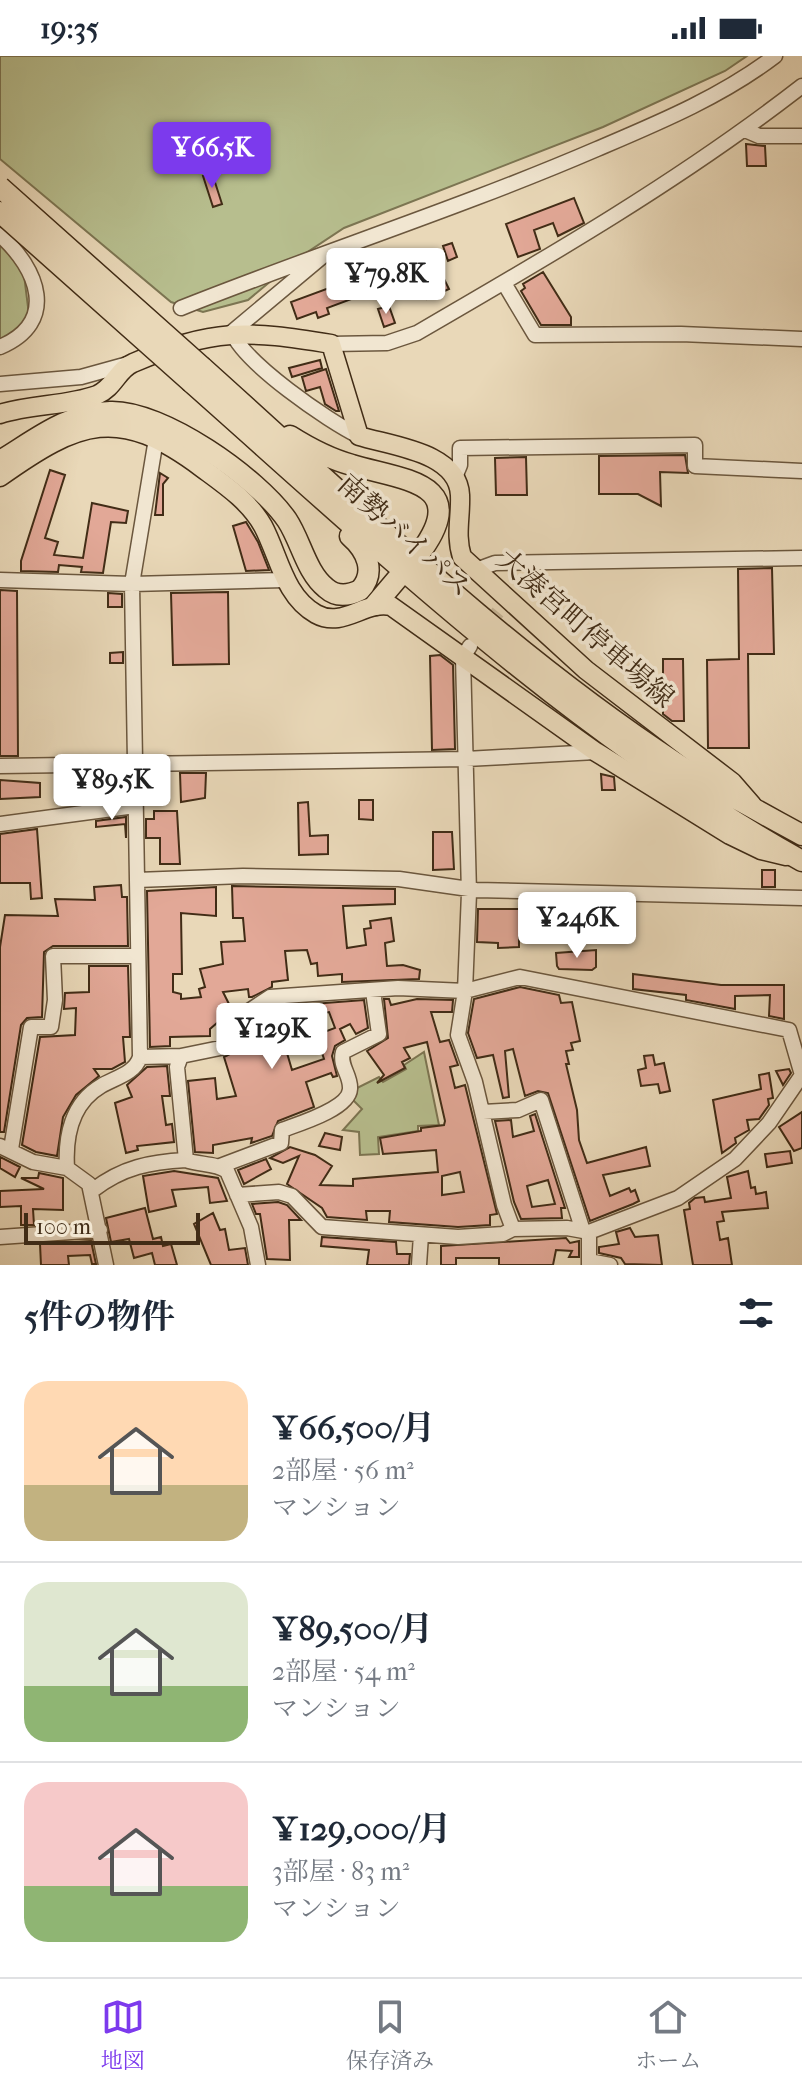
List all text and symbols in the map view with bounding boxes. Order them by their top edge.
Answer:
text: 19:35 [40,11,99,46]
pin: ¥66.5K [147,122,277,190]
text: ¥66.5K [171,132,253,163]
pin: ¥79.8K [321,248,451,316]
text: ¥79.8K [344,258,428,289]
street label: 南勢バイパス [331,467,478,604]
street label: 大湊宮町停車場線 [490,542,681,714]
pin: ¥89.5K [47,754,177,822]
text: ¥89.5K [71,764,153,795]
pin: ¥246K [521,892,633,960]
text: ¥246K [536,902,618,933]
pin: ¥129K [216,1003,328,1071]
text: ¥129K [234,1013,310,1044]
scale bar [24,1209,200,1245]
text: 100 m [36,1214,91,1240]
icon: filters [734,1291,778,1335]
text: 5件の物件 [24,1297,175,1337]
text: ¥66,500/月 [272,1408,435,1448]
icon: home [88,1413,184,1509]
text: 2部屋 · 56 m² [272,1455,414,1486]
text: マンション [272,1492,401,1523]
text: ¥89,500/月 [272,1609,433,1649]
icon: home [88,1614,184,1710]
text: 2部屋 · 54 m² [272,1656,415,1687]
text: マンション [272,1693,401,1724]
text: ¥129,000/月 [272,1809,451,1849]
icon: home [88,1814,184,1910]
text: 3部屋 · 83 m² [272,1856,409,1887]
text: マンション [272,1893,401,1924]
tab: 地図 [101,1995,145,2074]
tab: 保存済み [346,1995,434,2074]
tab: ホーム [635,1995,701,2074]

